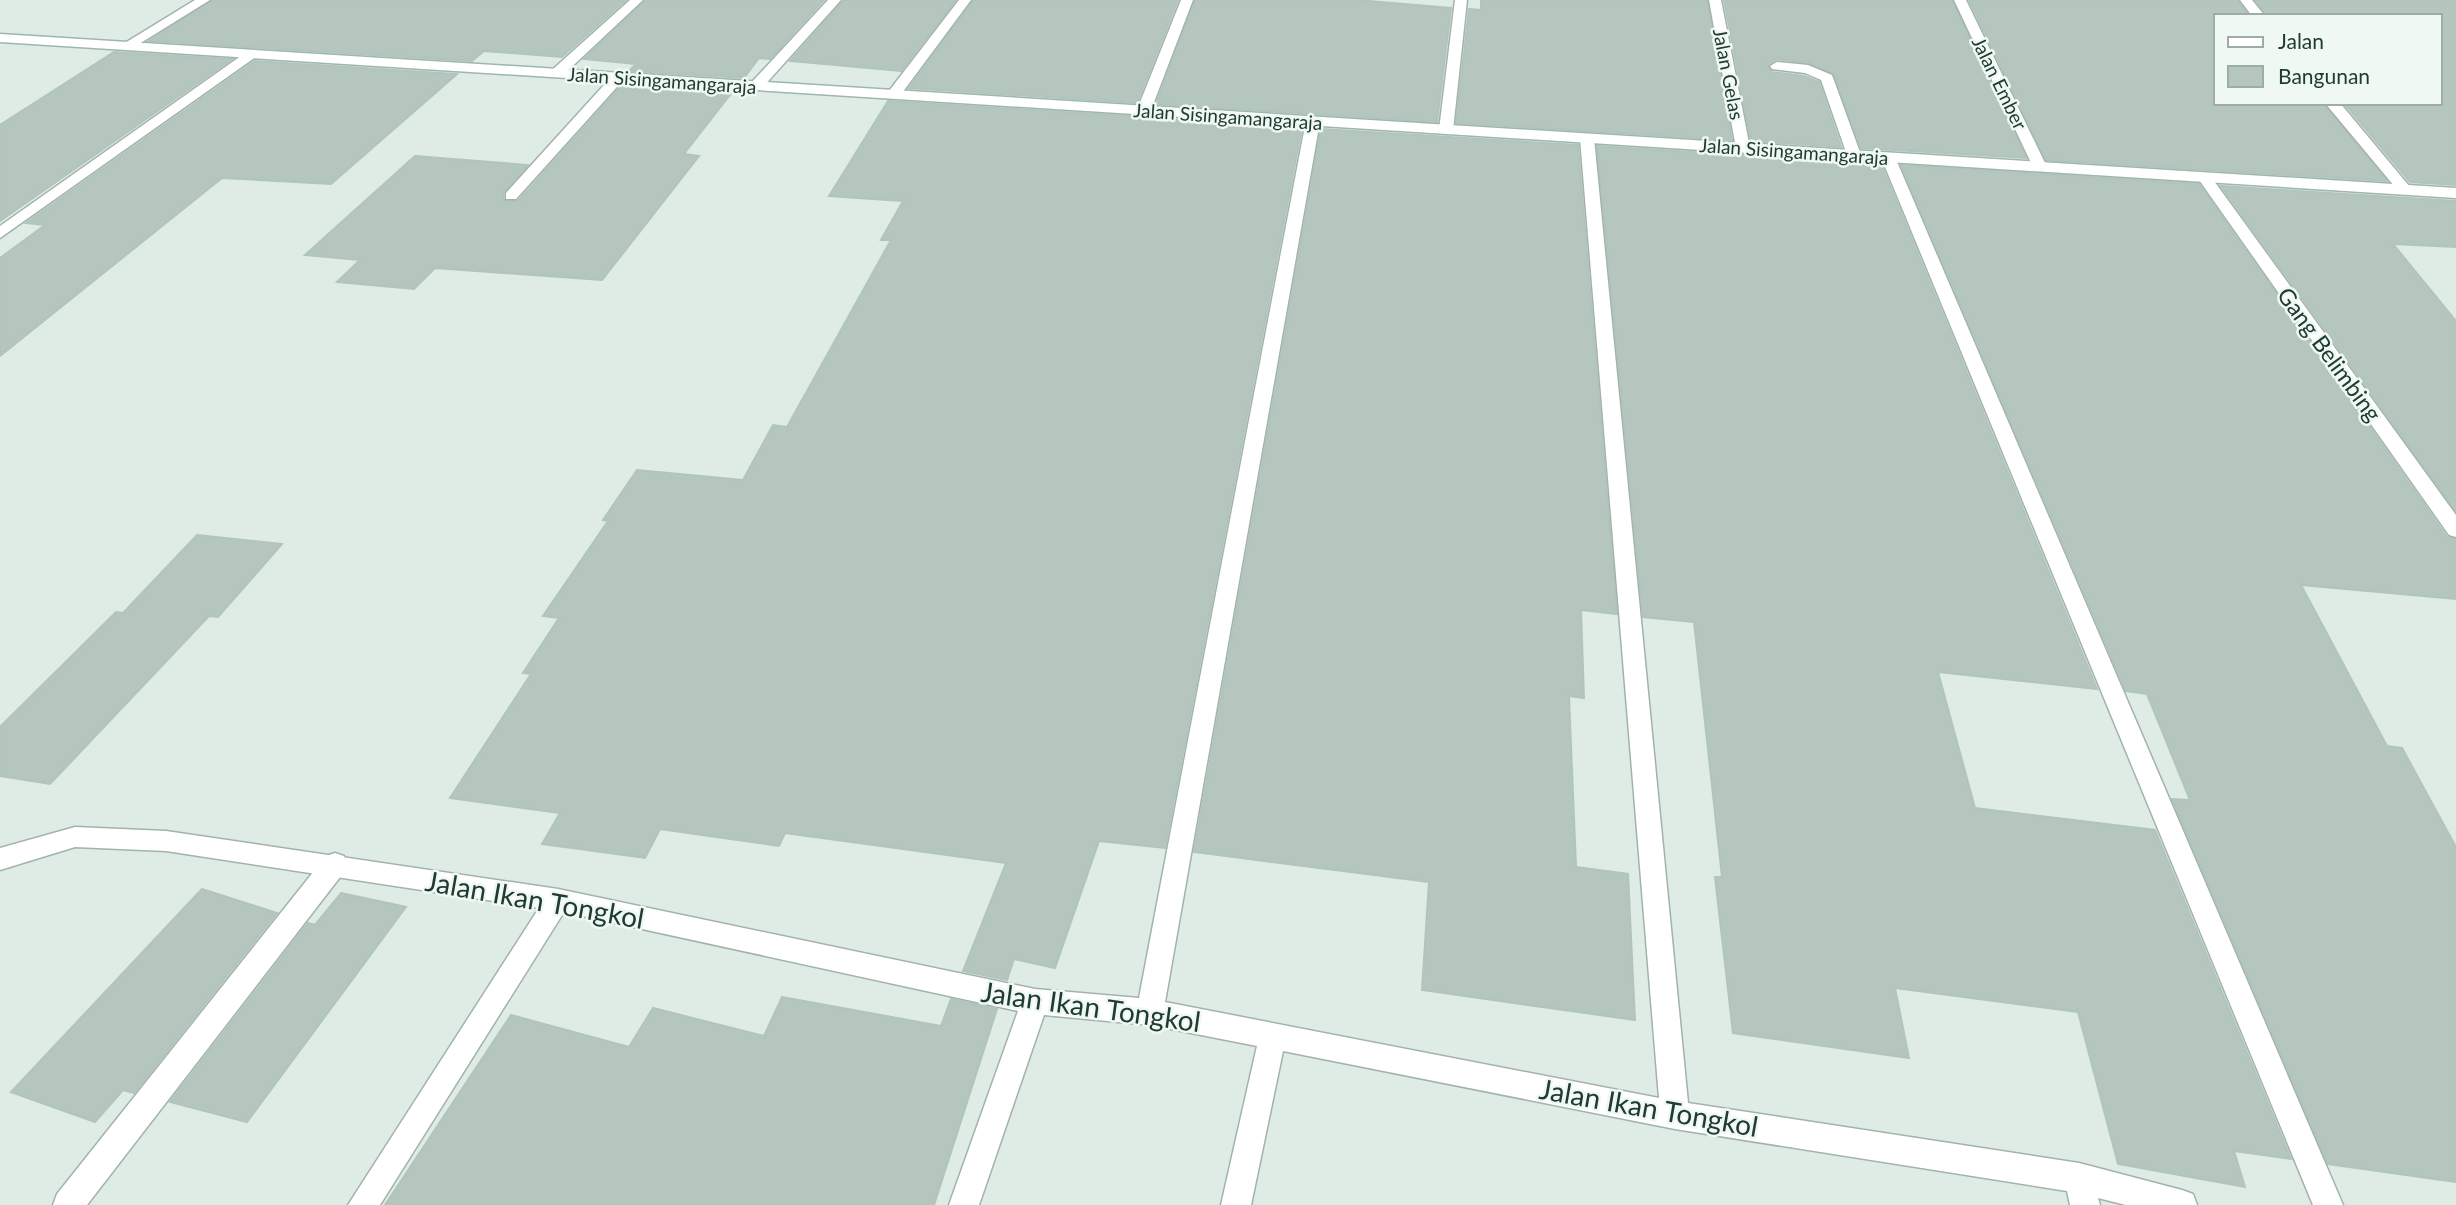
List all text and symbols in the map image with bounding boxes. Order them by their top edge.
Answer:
legend [2214,14,2442,105]
street label: Jalan Gelas [1709,26,1749,122]
text: Jalan [2278,28,2324,53]
street label: Jalan Ember [1968,33,2032,133]
street label: Jalan Sisingamangaraja [567,62,757,98]
text: Bangunan [2278,63,2370,88]
street label: Jalan Sisingamangaraja [1133,98,1323,134]
street label: Jalan Sisingamangaraja [1699,133,1889,169]
street label: Gang Belimbing [2272,282,2388,426]
street label: Jalan Ikan Tongkol [423,863,647,935]
street label: Jalan Ikan Tongkol [979,974,1203,1038]
street label: Jalan Ikan Tongkol [1537,1071,1761,1143]

